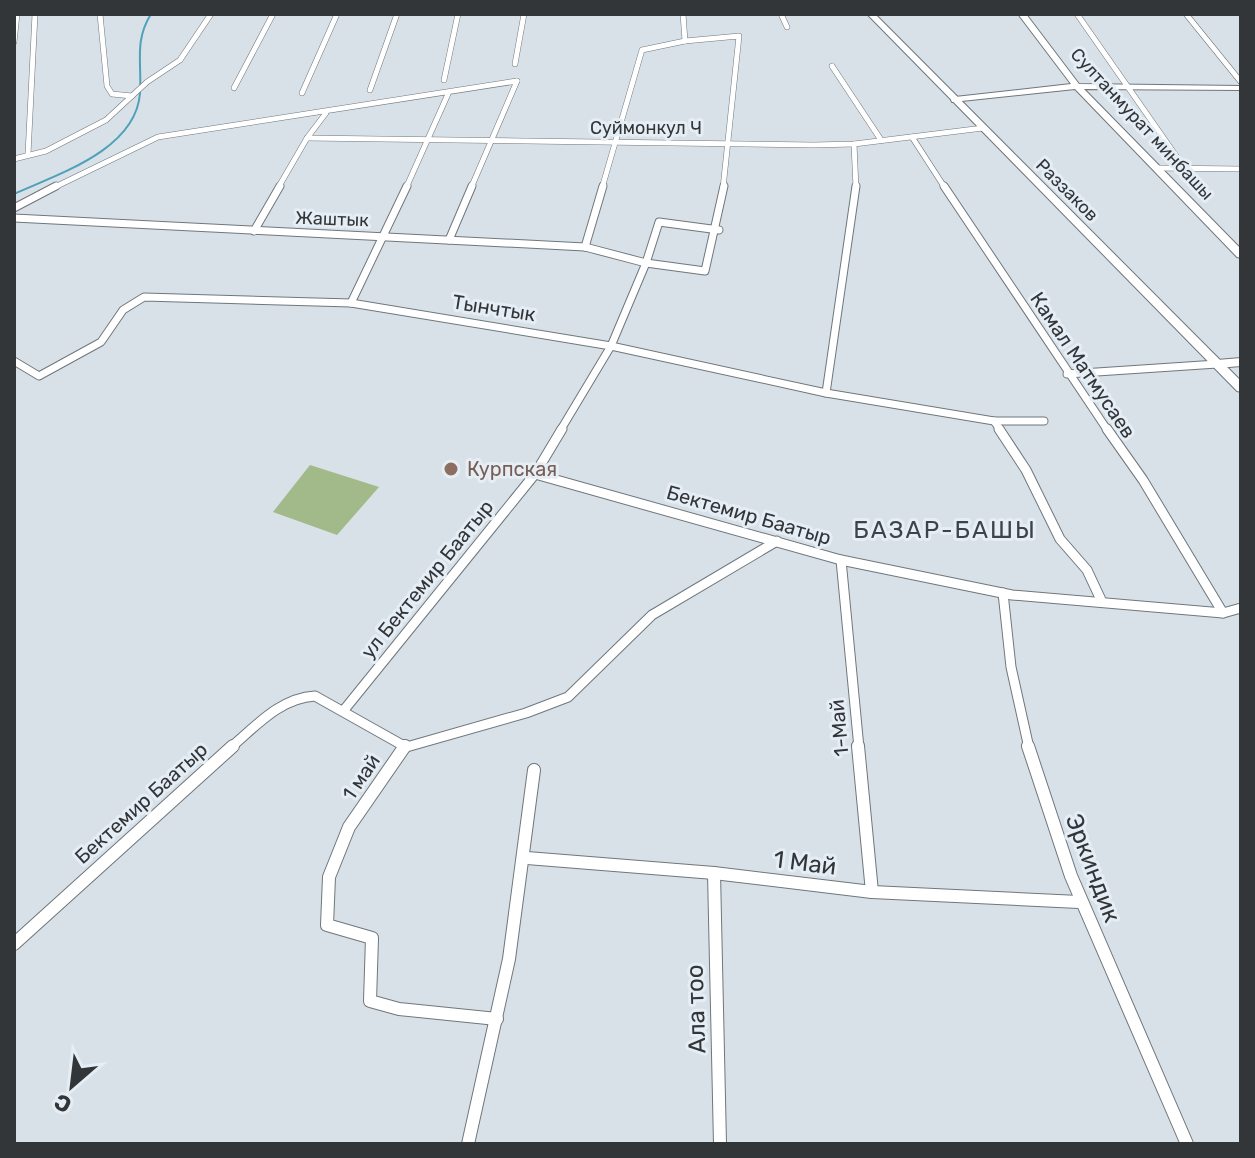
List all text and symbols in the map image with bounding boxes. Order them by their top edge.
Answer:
street label: Султанмурат минбашы [1066,43,1218,205]
street label: Суймонкул Ч [590,117,702,139]
street label: Раззаков [1031,154,1103,226]
street label: Жаштык [295,207,369,231]
street label: Камал Матмусаев [1025,287,1141,443]
street label: Тынчтык [451,290,538,326]
place label: Курпская [467,457,557,481]
marker: Курпская [442,460,460,478]
street label: Бектемир Баатыр [664,480,834,550]
street label: ул Бектемир Баатыр [356,495,498,663]
district label: БАЗАР-БАШЫ [853,516,1037,544]
street label: 1-Май [825,698,853,758]
street label: Бектемир Баатыр [70,737,212,869]
street label: 1 май [337,749,385,805]
street label: Эркиндик [1060,810,1126,926]
street label: 1 Май [772,845,838,881]
street label: Ала тоо [680,964,712,1054]
north arrow [32,1046,112,1126]
text: С [50,1088,76,1119]

